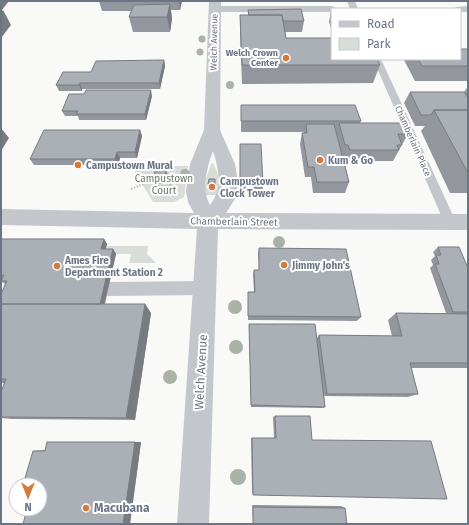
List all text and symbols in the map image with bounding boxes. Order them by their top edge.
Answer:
legend [331,8,461,60]
street label: Welch Avenue [209,13,219,70]
text: Road [367,17,395,31]
text: Park [367,37,391,51]
place label: Welch Crown Center [226,48,278,68]
marker: Welch Crown Center [281,53,291,63]
street label: Chamberlain Place [393,104,433,178]
marker: Kum & Go [315,155,325,165]
place label: Kum & Go [328,155,373,167]
marker: Campustown Mural [73,160,83,170]
place label: Campustown Mural [86,160,173,172]
park label: Campustown Court [135,173,193,197]
place label: Campustown Clock Tower [220,176,279,200]
marker: Campustown Clock Tower [207,182,217,192]
street label: Chamberlain Street [190,215,278,229]
place label: Ames Fire Department Station 2 [64,255,163,279]
marker: Jimmy John's [279,260,289,270]
place label: Jimmy John's [291,260,350,272]
marker: Ames Fire Department Station 2 [52,261,62,271]
street label: Welch Avenue [192,334,210,410]
north arrow [8,477,48,517]
text: N [24,500,32,513]
place label: Macubana [94,501,150,515]
marker: Macubana [81,503,91,513]

